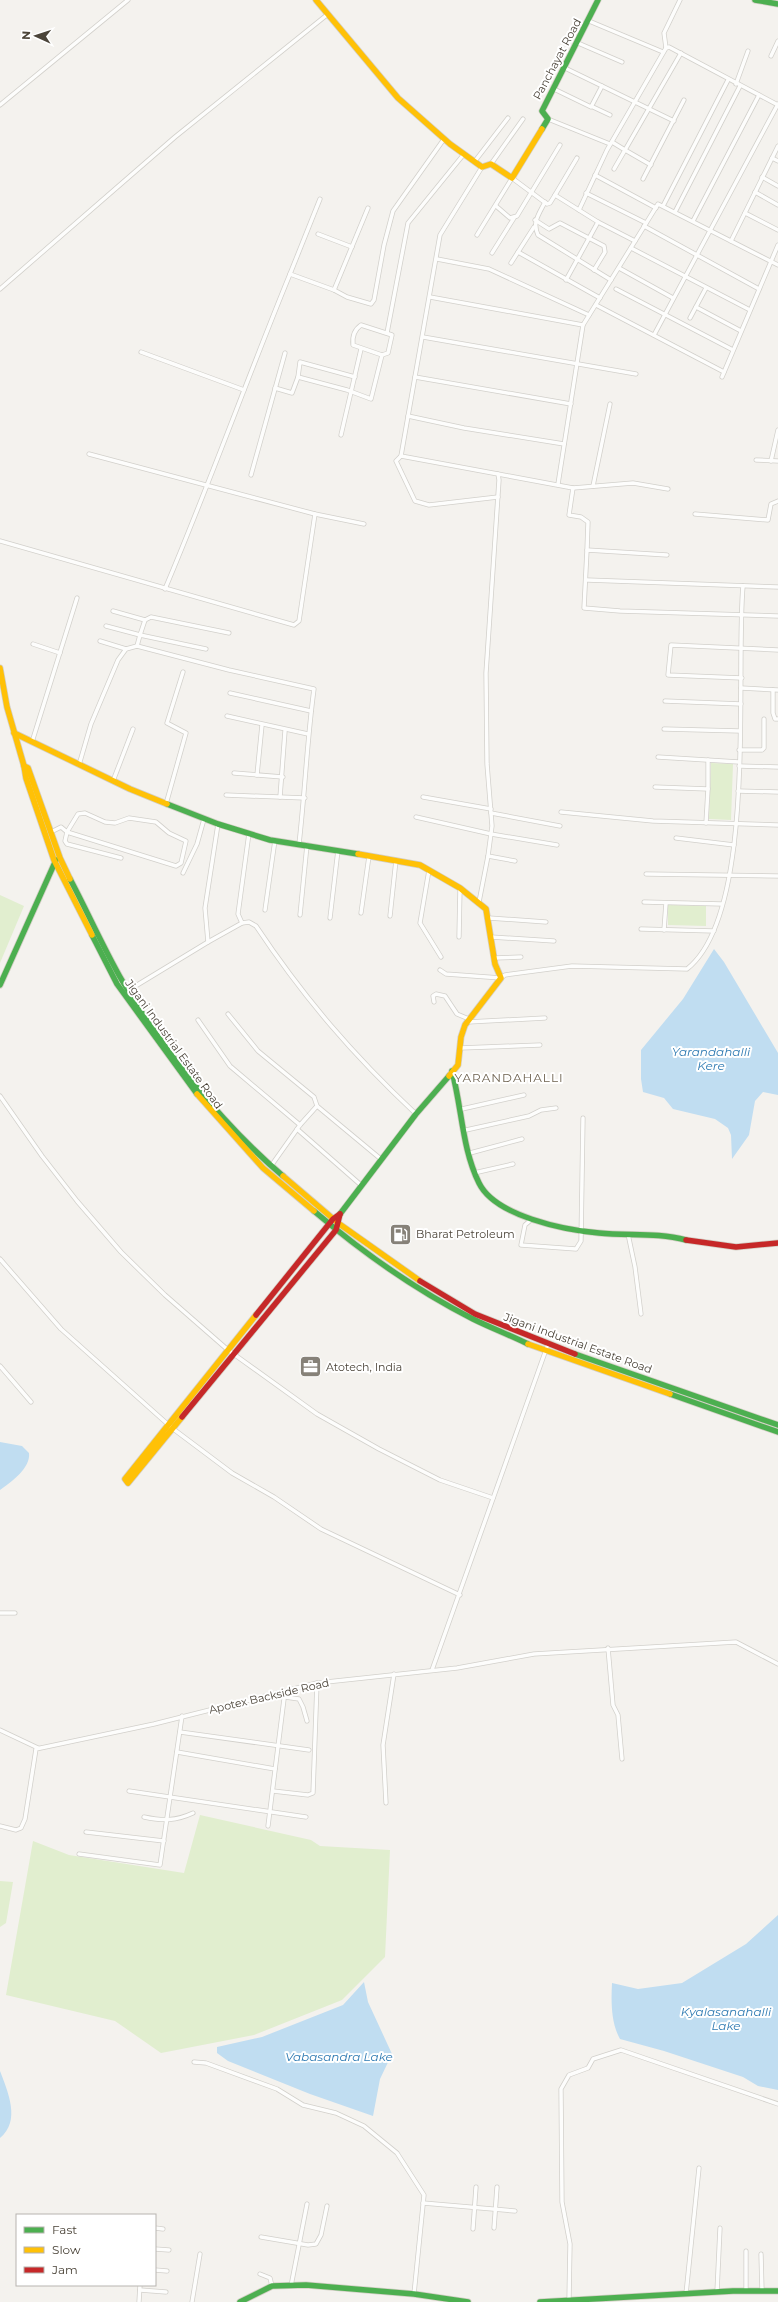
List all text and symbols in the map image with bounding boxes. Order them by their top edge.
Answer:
north arrow [16,16,56,56]
street label: Panchayat Road [530,16,584,102]
text: N [19,31,33,40]
street label: Jigani Industrial Estate Road [122,976,226,1112]
water label: Yarandahalli Kere [672,1044,751,1073]
district label: YARANDAHALLI [454,1070,564,1085]
fuel station icon: Bharat Petroleum [387,1221,413,1247]
place label: Bharat Petroleum [416,1227,515,1241]
street label: Jigani Industrial Estate Road [501,1309,654,1376]
office icon: Atotech, India [297,1354,323,1380]
place label: Atotech, India [326,1360,402,1374]
street label: Apotex Backside Road [207,1675,331,1717]
water label: Kyalasanahalli Lake [681,2004,772,2033]
water label: Vabasandra Lake [285,2049,393,2064]
legend [16,2214,156,2286]
text: Fast [52,2222,77,2237]
text: Slow [52,2242,81,2257]
text: Jam [51,2262,78,2277]

